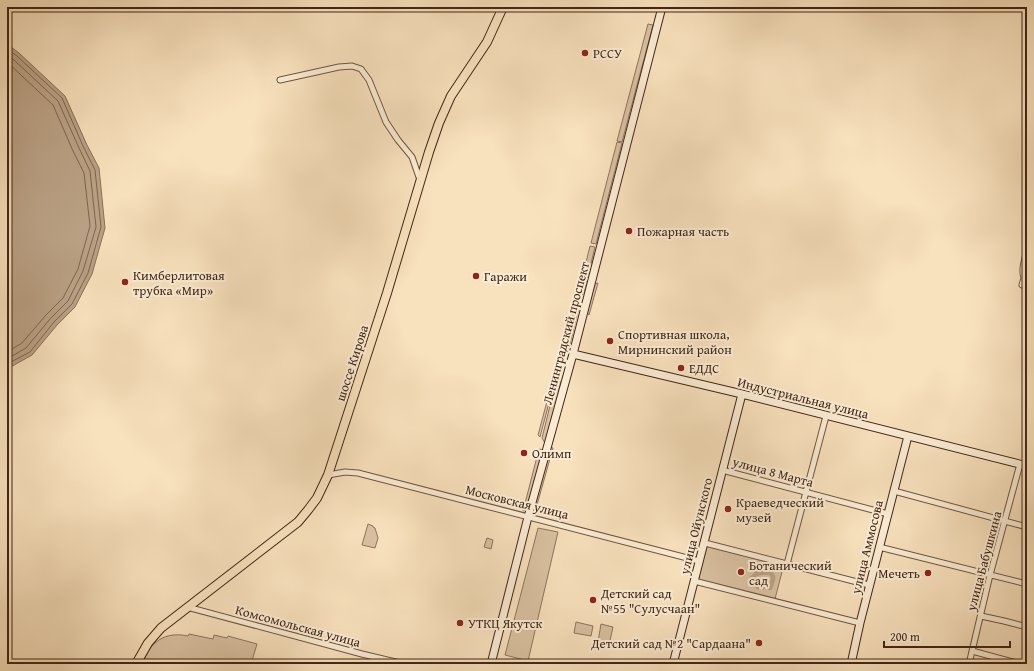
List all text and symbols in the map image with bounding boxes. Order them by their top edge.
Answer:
place label: РССУ [593,44,622,63]
marker: РССУ [580,48,590,58]
place label: Пожарная часть [637,222,729,241]
marker: Пожарная часть [624,226,634,236]
street label: Ленинградский проспект [538,259,594,406]
place label: Кимберлитовая трубка «Мир» [133,266,225,300]
place label: Гаражи [484,267,527,286]
marker: Гаражи [471,271,481,281]
marker: Кимберлитовая трубка «Мир» [120,277,130,287]
street label: шоссе Кирова [331,322,373,403]
place label: Спортивная школа, Мирнинский район [618,325,732,359]
marker: Спортивная школа, Мирнинский район [605,336,615,346]
place label: ЕДДС [689,359,719,378]
marker: ЕДДС [676,363,686,373]
street label: Индустриальная улица [735,373,871,424]
place label: Олимп [532,444,571,463]
marker: Олимп [519,448,529,458]
street label: улица 8 Марта [730,452,816,492]
street label: улица Ойунского [675,475,717,577]
street label: Московская улица [463,480,571,524]
place label: Краеведческий музей [736,493,824,527]
street label: улица Аммосова [846,497,888,597]
marker: Краеведческий музей [723,504,733,514]
street label: улица Бабушкина [961,508,1007,614]
place label: Ботанический сад [749,556,832,590]
place label: Мечеть [878,564,920,583]
marker: Ботанический сад [736,567,746,577]
marker: Мечеть [923,568,933,578]
place label: Детский сад №55 "Сулусчаан" [600,584,700,618]
marker: Детский сад №55 "Сулусчаан" [588,595,598,605]
street label: Комсомольская улица [233,600,363,652]
place label: УТКЦ Якутск [468,614,543,633]
marker: УТКЦ Якутск [455,618,465,628]
scale bar [884,623,1010,649]
text: 200 m [890,628,920,645]
place label: Детский сад №2 "Сардаана" [590,634,751,653]
marker: Детский сад №2 "Сардаана" [754,638,764,648]

